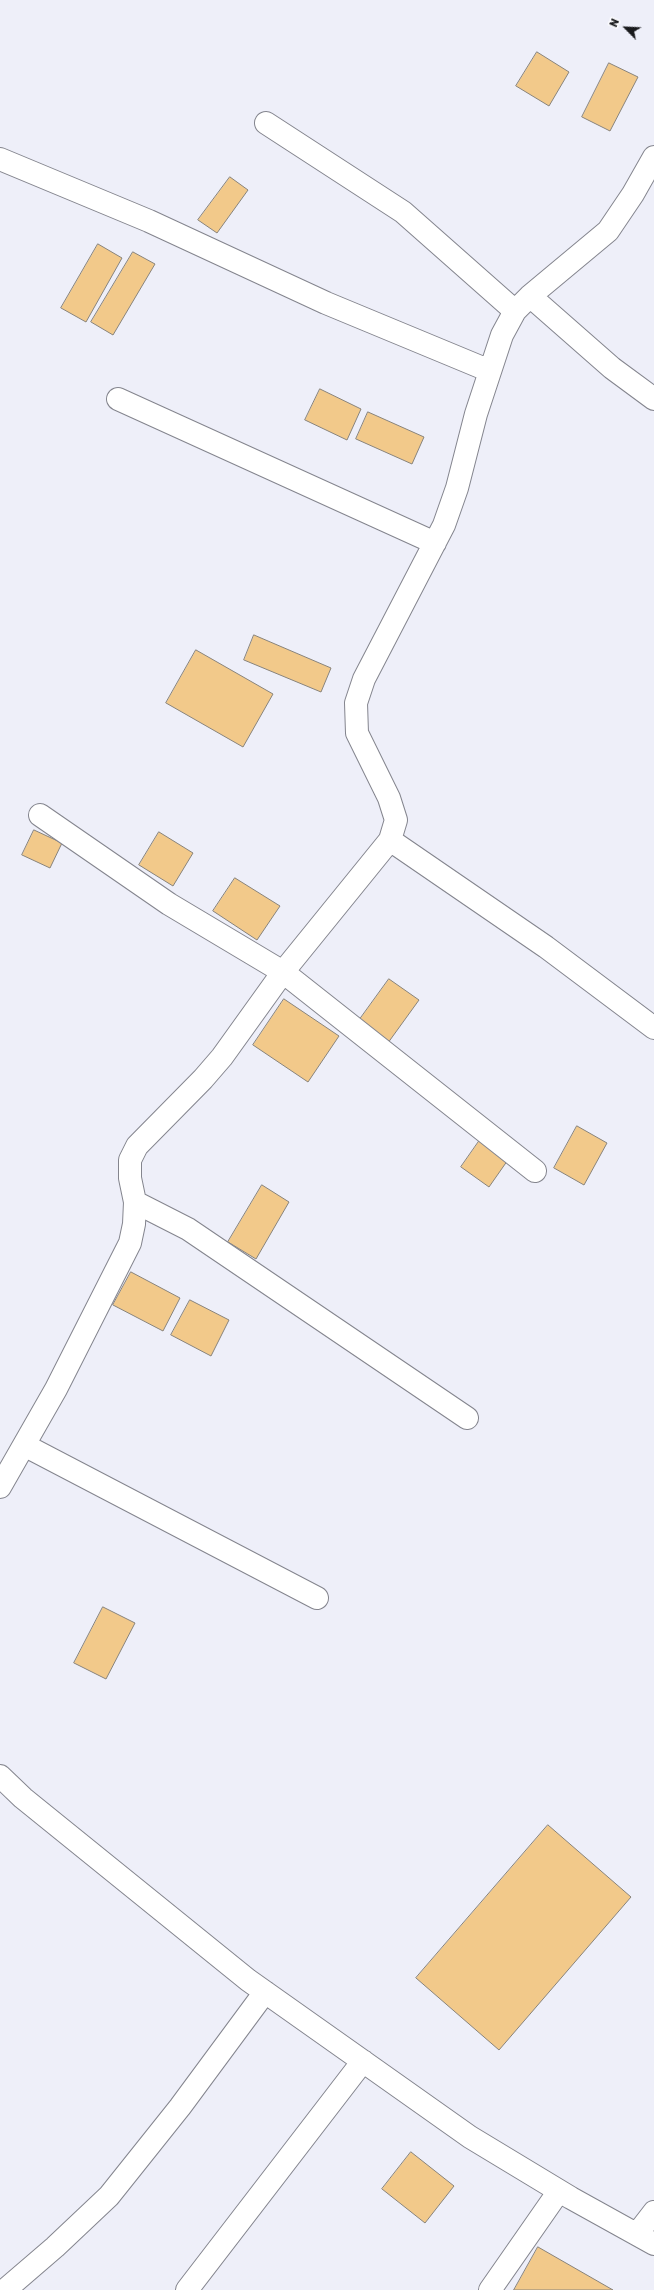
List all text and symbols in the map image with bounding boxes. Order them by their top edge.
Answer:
north arrow [606,8,646,48]
text: N [607,17,622,29]

